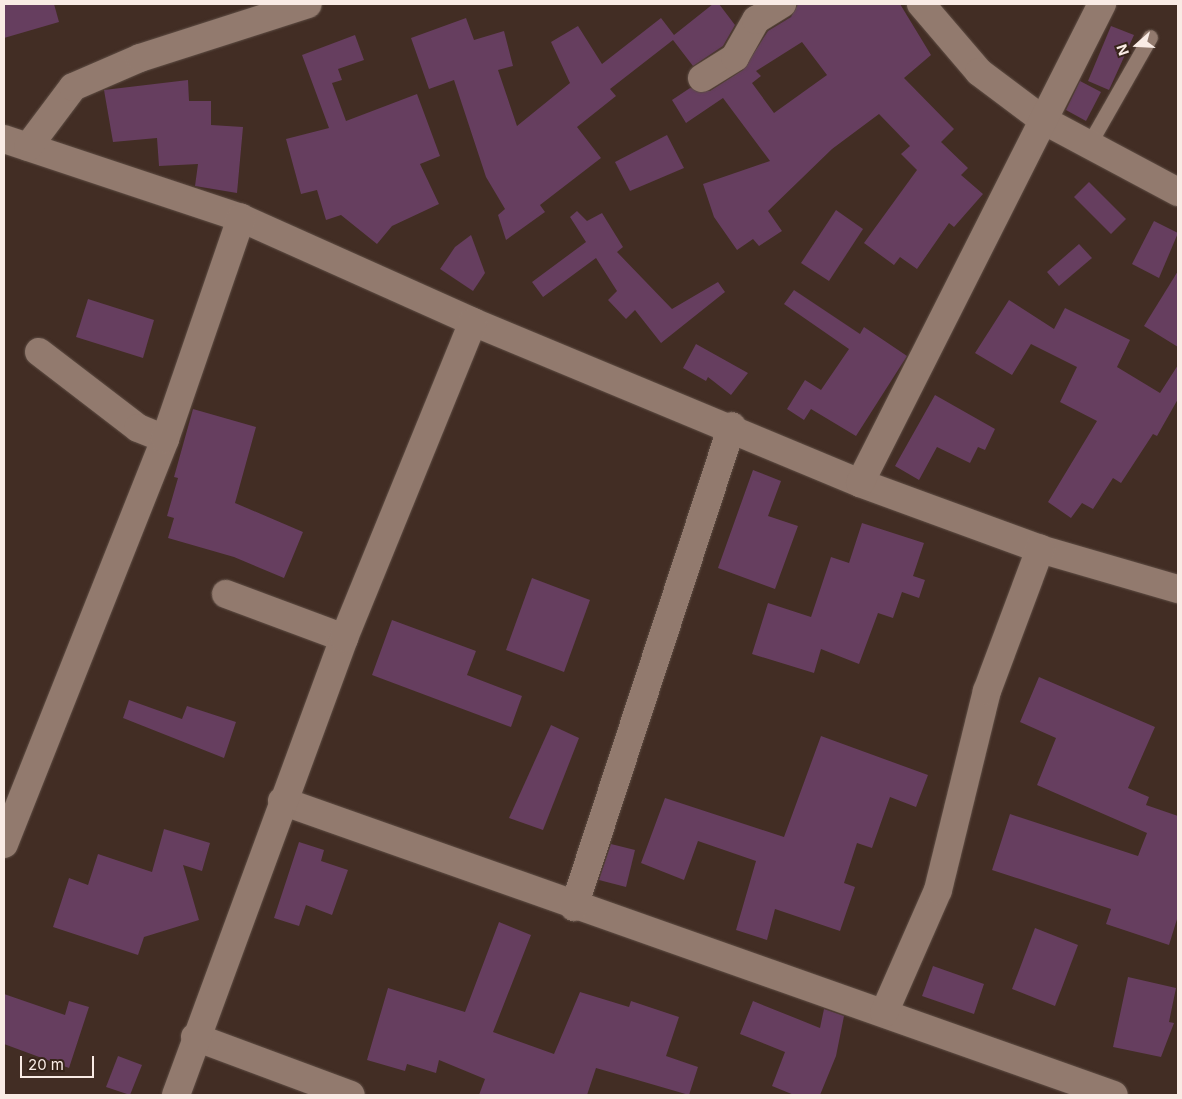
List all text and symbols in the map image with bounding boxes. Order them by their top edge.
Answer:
north arrow [1112,20,1162,70]
text: N [1113,42,1132,58]
scale bar [22,1046,96,1078]
text: 20 m [28,1055,64,1074]

